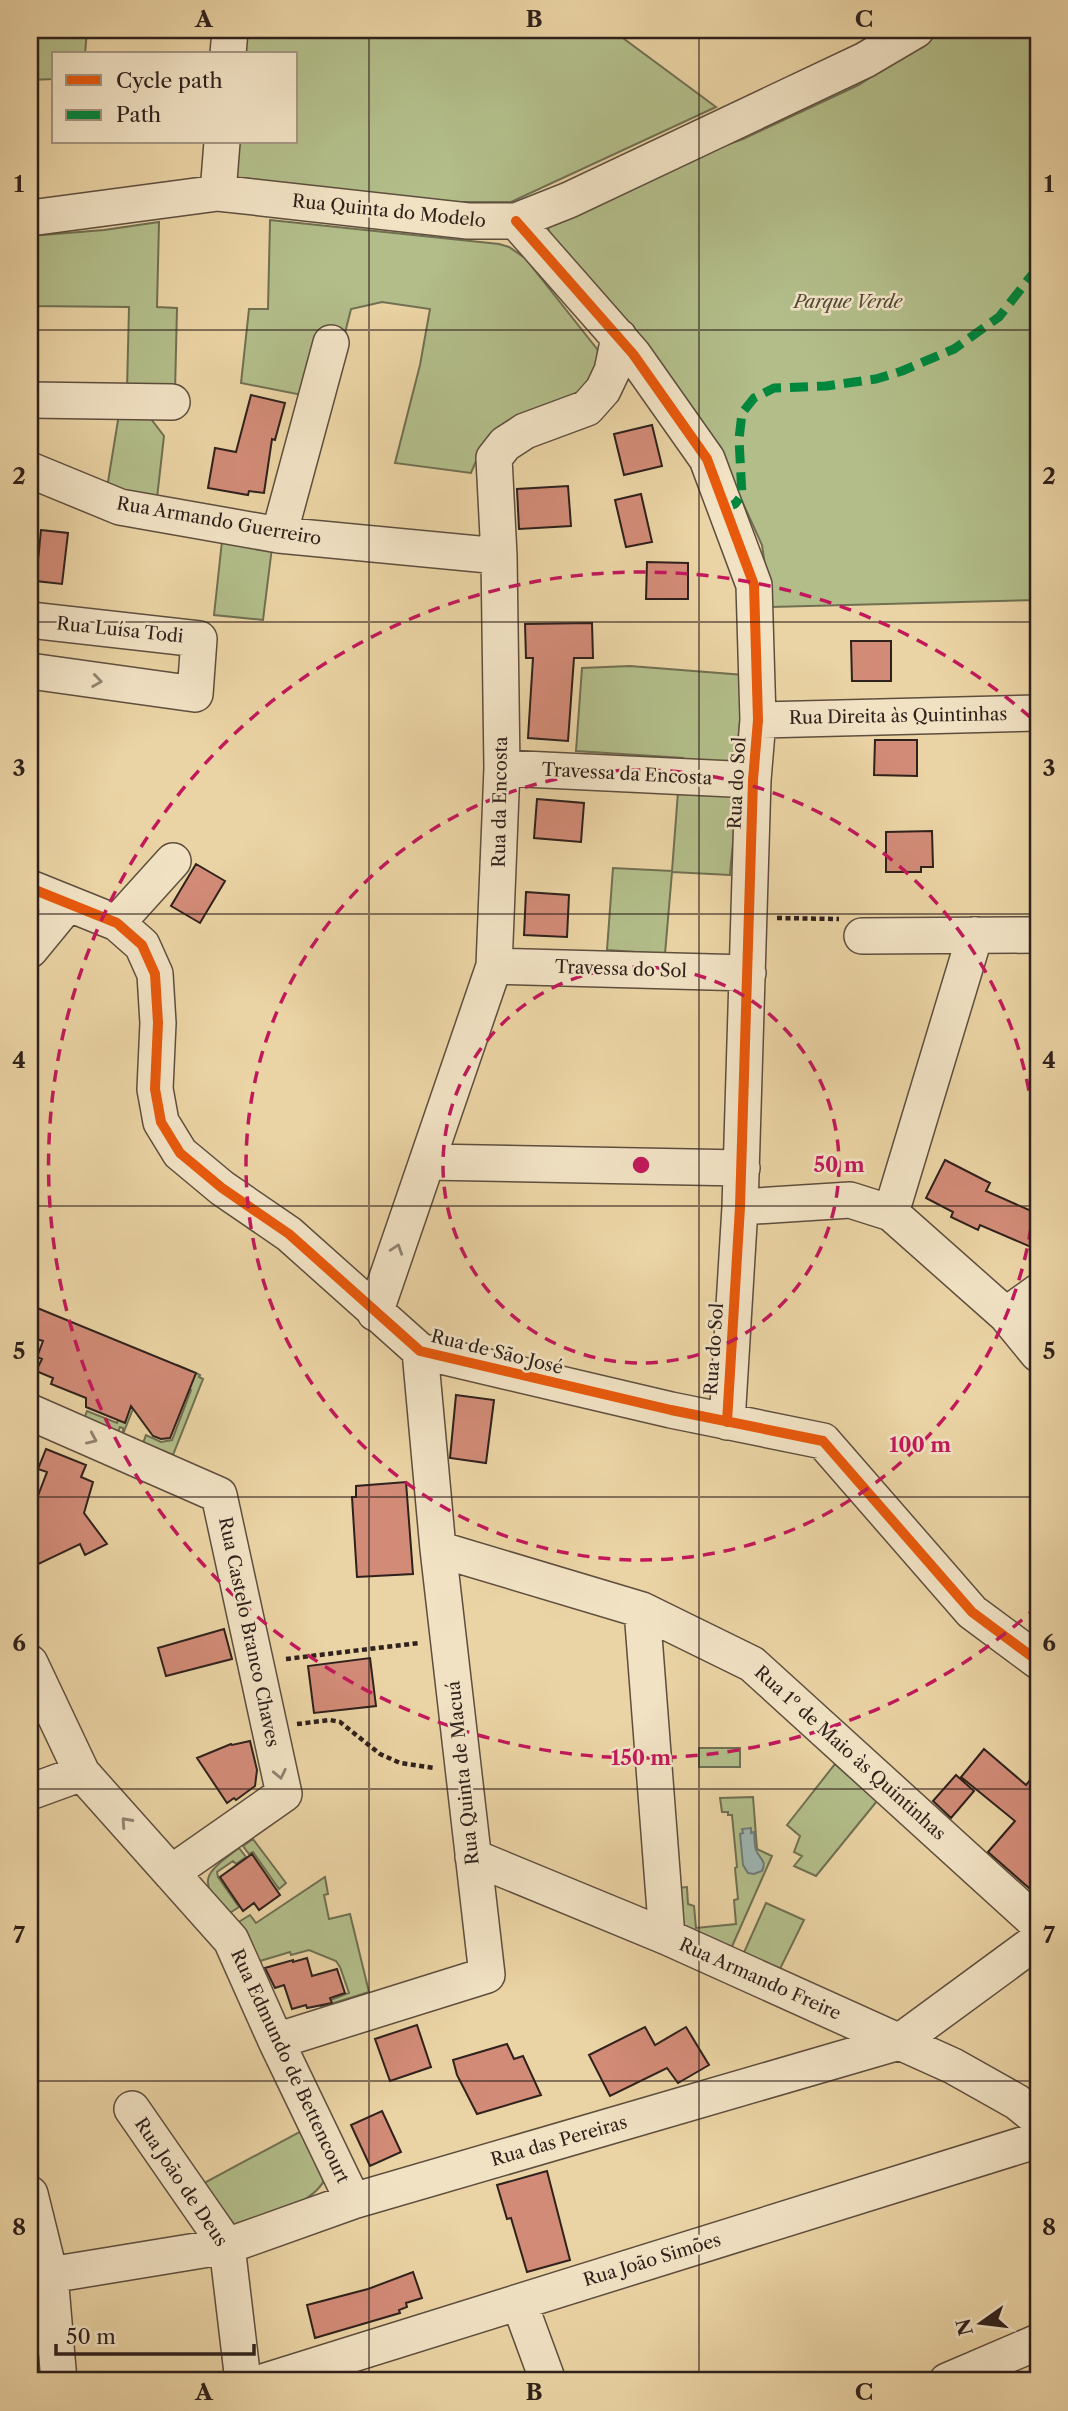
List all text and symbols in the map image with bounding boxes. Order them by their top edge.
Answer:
text: A [194,5,214,33]
text: B [525,5,543,33]
text: C [855,5,873,33]
legend [52,52,298,144]
text: Cycle path [116,68,223,93]
text: Path [116,102,161,127]
text: 1 [14,170,25,198]
text: 1 [1044,170,1055,198]
street label: Rua Quinta do Modelo [291,190,487,232]
park label: Parque Verde [792,291,904,313]
text: 2 [12,462,26,490]
text: 2 [1042,462,1056,490]
street label: Rua Armando Guerreiro [115,492,323,550]
street label: Rua Luísa Todi [56,612,185,648]
one-way arrow [91,673,103,688]
street label: Rua Direita às Quintinhas [789,703,1007,729]
street label: Rua da Encosta [488,736,512,868]
street label: Rua do Sol [724,736,750,830]
text: 3 [13,754,26,782]
text: 3 [1043,754,1056,782]
street label: Travessa da Encosta [541,759,713,789]
street label: Travessa do Sol [555,956,687,982]
text: 4 [12,1046,26,1074]
text: 4 [1042,1046,1056,1074]
text: 50 m [813,1152,865,1177]
centre of rings [629,1153,653,1177]
one-way arrow [389,1243,403,1255]
street label: Rua do Sol [700,1302,728,1396]
street label: Rua de São José [429,1325,565,1379]
text: 5 [13,1337,25,1365]
text: 5 [1043,1337,1055,1365]
one-way arrow [85,1431,97,1445]
text: 100 m [889,1432,951,1457]
street label: Rua Castelo Branco Chaves [214,1515,284,1749]
text: 6 [12,1629,26,1657]
text: 6 [1042,1629,1056,1657]
street label: Rua 1º de Maio às Quintinhas [750,1661,950,1845]
street label: Rua Quinta de Macuá [442,1679,484,1866]
text: 150 m [611,1745,671,1770]
one-way arrow [271,1768,286,1780]
one-way arrow [122,1817,134,1830]
text: 7 [13,1921,25,1949]
text: 7 [1043,1921,1055,1949]
street label: Rua Armando Freire [676,1933,844,2025]
street label: Rua Edmundo de Bettencourt [226,1945,354,2187]
street label: Rua das Pereiras [488,2111,630,2171]
street label: Rua João de Deus [130,2114,232,2250]
text: 8 [12,2213,26,2241]
text: 8 [1042,2213,1056,2241]
street label: Rua João Simões [581,2229,723,2291]
north arrow [946,2288,1016,2358]
scale bar [56,2313,254,2357]
text: N [952,2316,978,2338]
text: 50 m [66,2324,116,2349]
text: A [194,2378,214,2406]
text: B [525,2378,543,2406]
text: C [855,2378,873,2406]

